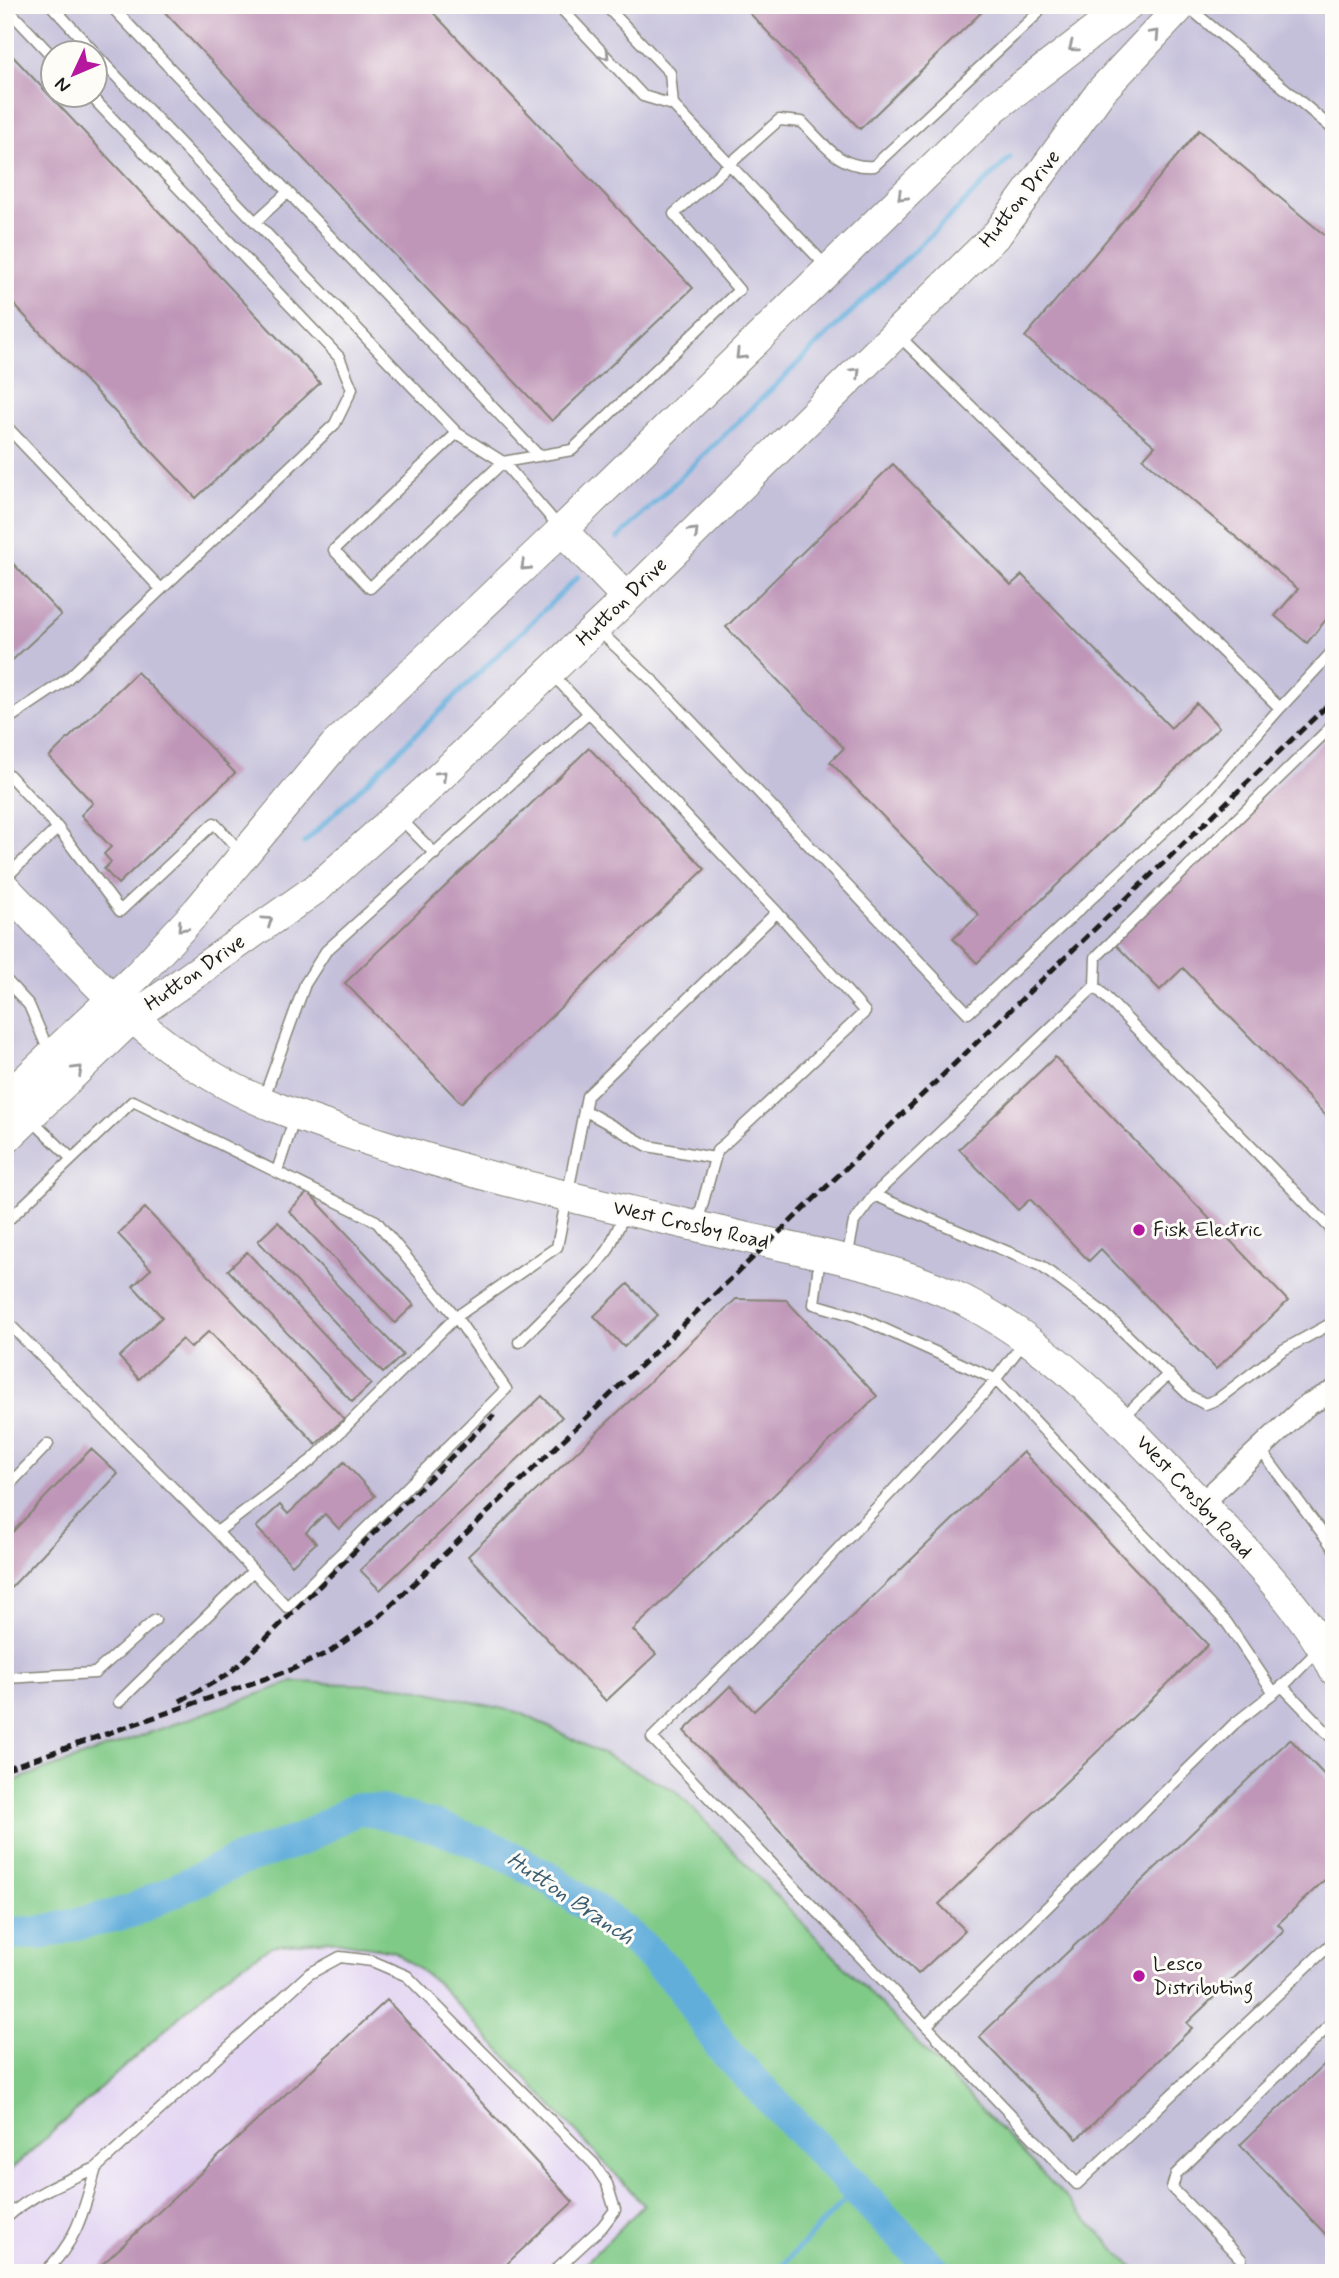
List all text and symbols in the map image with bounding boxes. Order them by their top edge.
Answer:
one-way arrow [1147,29,1159,42]
north arrow [38,38,108,108]
one-way arrow [1069,38,1081,51]
one-way arrow [596,47,609,60]
text: N [49,72,76,98]
street label: Hutton Drive [973,144,1067,254]
one-way arrow [898,187,911,200]
one-way arrow [735,347,748,360]
one-way arrow [848,368,861,381]
one-way arrow [686,528,699,541]
street label: Hutton Drive [570,551,674,653]
one-way arrow [520,557,533,570]
one-way arrow [434,770,447,783]
one-way arrow [261,916,274,929]
one-way arrow [178,919,191,932]
street label: Hutton Drive [139,928,251,1018]
one-way arrow [70,1065,83,1078]
street label: West Crosby Road [610,1193,772,1257]
place label: Fisk Electric [1153,1216,1263,1244]
marker: Fisk Electric [1131,1222,1147,1238]
street label: West Crosby Road [1129,1429,1259,1565]
water label: Hutton Branch [501,1845,639,1953]
place label: Lesco Distributing [1153,1950,1253,2004]
marker: Lesco Distributing [1131,1968,1147,1984]

